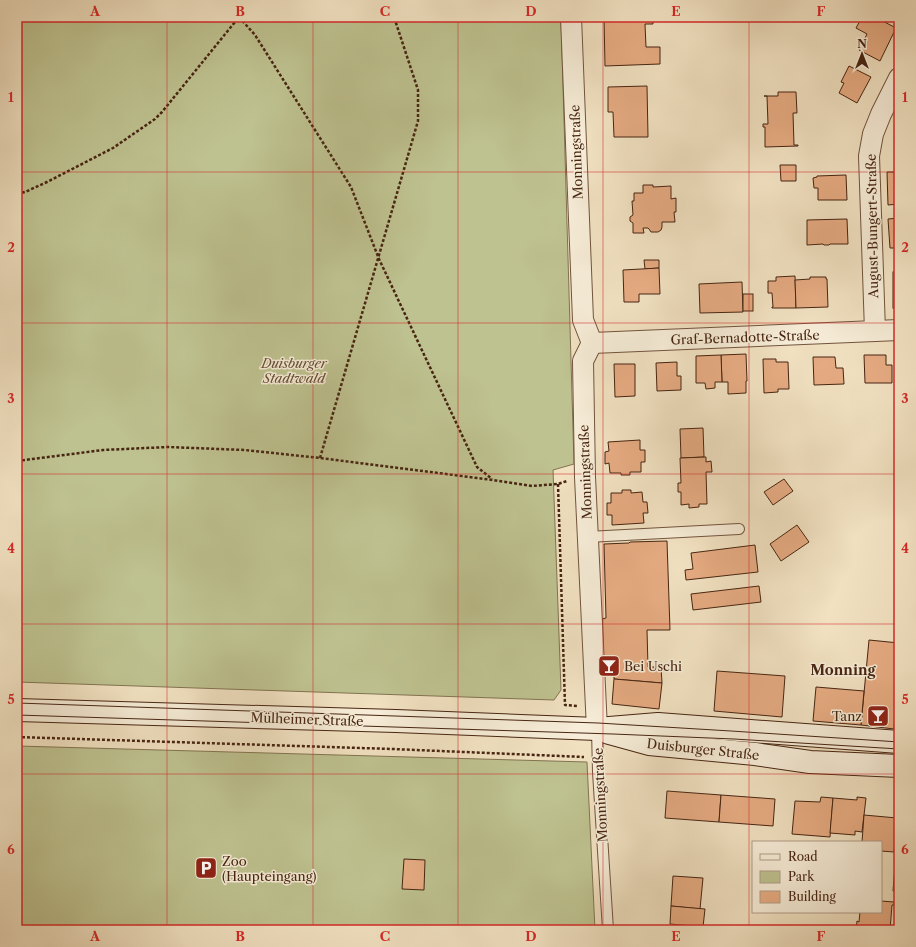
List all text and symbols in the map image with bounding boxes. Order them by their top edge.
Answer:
text: A [89,3,101,19]
text: B [235,3,245,19]
text: C [380,3,390,19]
text: D [525,3,537,19]
text: E [671,3,681,19]
text: F [817,3,826,19]
north arrow [842,34,882,74]
text: N [857,37,867,51]
text: 1 [8,89,14,105]
text: 1 [902,89,908,105]
street label: Monningstraße [566,104,586,200]
street label: August-Bungert-Straße [863,154,881,299]
text: 2 [7,239,15,255]
text: 2 [901,239,909,255]
street label: Graf-Bernadotte-Straße [670,326,820,348]
park label: Duisburger Stadtwald [260,355,328,386]
text: 3 [7,390,15,406]
text: 3 [901,390,909,406]
street label: Monningstraße [575,424,595,520]
text: 4 [7,540,15,556]
text: 4 [901,540,909,556]
bar icon: Bei Uschi [596,653,622,679]
place label: Bei Uschi [624,658,682,674]
district label: Monning [810,661,877,679]
text: 5 [7,691,15,707]
text: 5 [901,691,909,707]
bar icon: Tanz [865,703,891,729]
place label: Tanz [832,708,862,724]
street label: Mülheimer Straße [250,709,364,729]
street label: Duisburger Straße [646,735,760,763]
street label: Monningstraße [590,747,610,843]
text: 6 [7,841,15,857]
legend [752,841,882,913]
text: 6 [901,841,909,857]
text: Road [788,849,818,864]
place label: Zoo (Haupteingang) [222,853,316,884]
parking icon: Zoo (Haupteingang) [193,855,219,881]
text: Park [788,869,815,884]
text: Building [788,889,836,904]
text: A [89,928,101,944]
text: B [235,928,245,944]
text: C [380,928,390,944]
text: D [525,928,537,944]
text: E [671,928,681,944]
text: F [817,928,826,944]

